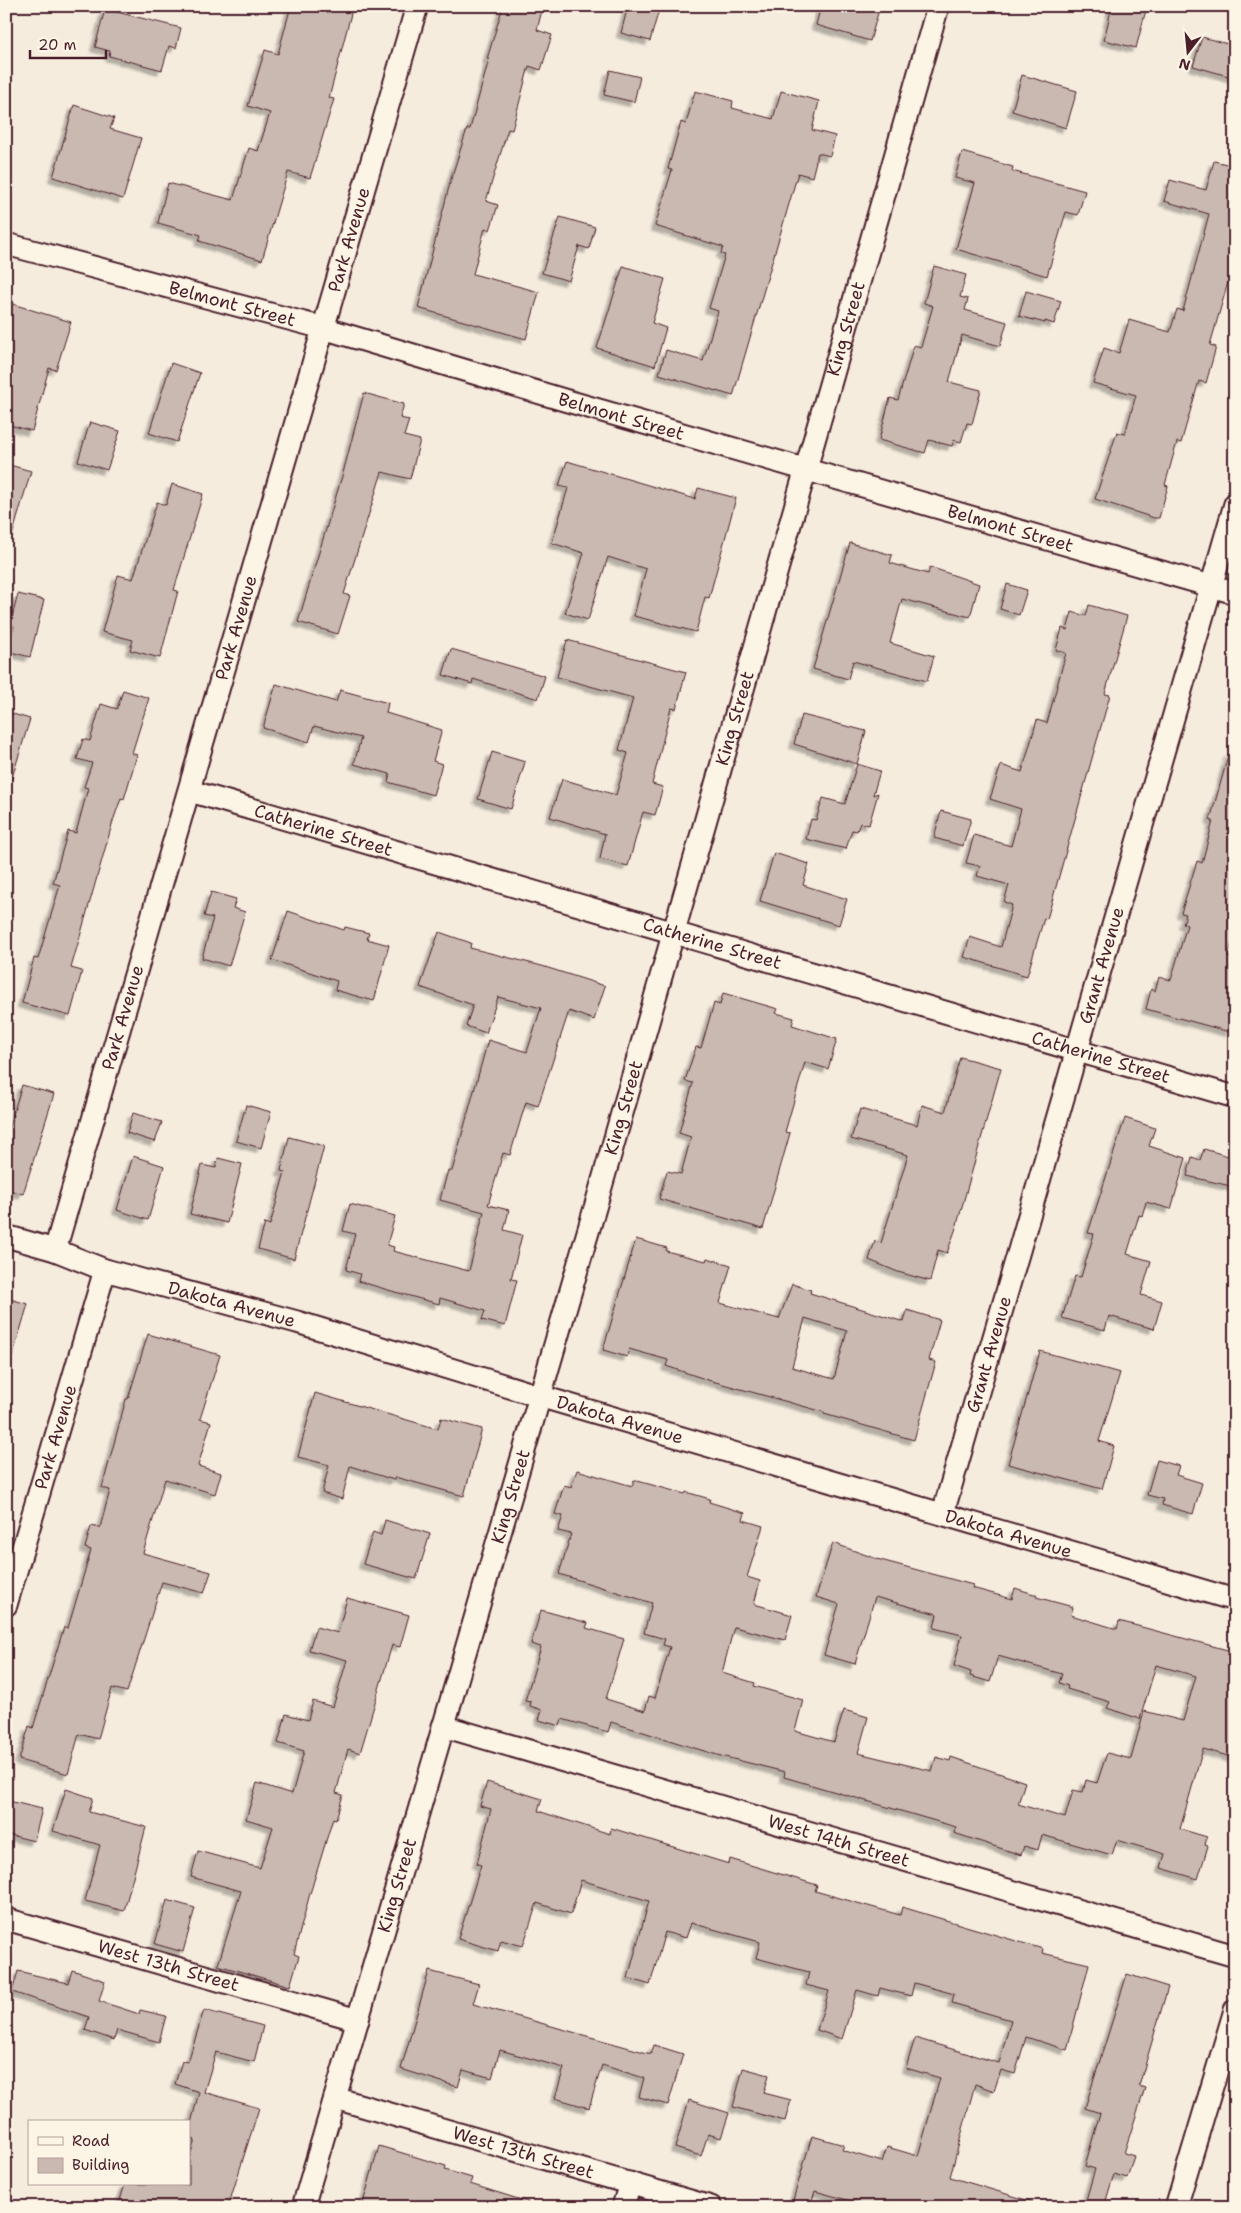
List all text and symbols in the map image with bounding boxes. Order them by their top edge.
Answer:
scale bar [30,28,106,60]
north arrow [1164,28,1214,78]
text: 20 m [38,35,77,55]
text: N [1177,54,1192,75]
street label: Park Avenue [322,185,376,295]
street label: Belmont Street [166,276,298,332]
street label: King Street [821,279,871,379]
street label: Belmont Street [555,387,687,446]
street label: Belmont Street [945,499,1076,558]
street label: Park Avenue [209,572,263,683]
street label: King Street [710,668,760,768]
street label: Catherine Street [251,799,396,862]
street label: Grant Avenue [1073,904,1130,1027]
street label: Catherine Street [640,912,784,975]
street label: Park Avenue [96,962,149,1073]
street label: Catherine Street [1029,1025,1173,1089]
street label: King Street [599,1058,649,1158]
street label: Dakota Avenue [165,1276,298,1333]
street label: Grant Avenue [961,1293,1017,1416]
street label: Park Avenue [29,1382,82,1493]
street label: Dakota Avenue [553,1390,686,1450]
street label: King Street [485,1447,536,1547]
street label: Dakota Avenue [942,1504,1075,1564]
street label: West 14th Street [765,1809,912,1873]
street label: King Street [372,1835,422,1935]
street label: West 13th Street [95,1934,242,1997]
legend [28,2120,190,2186]
street label: West 13th Street [450,2121,597,2184]
text: Road [72,2131,110,2151]
text: Building [72,2155,129,2175]

